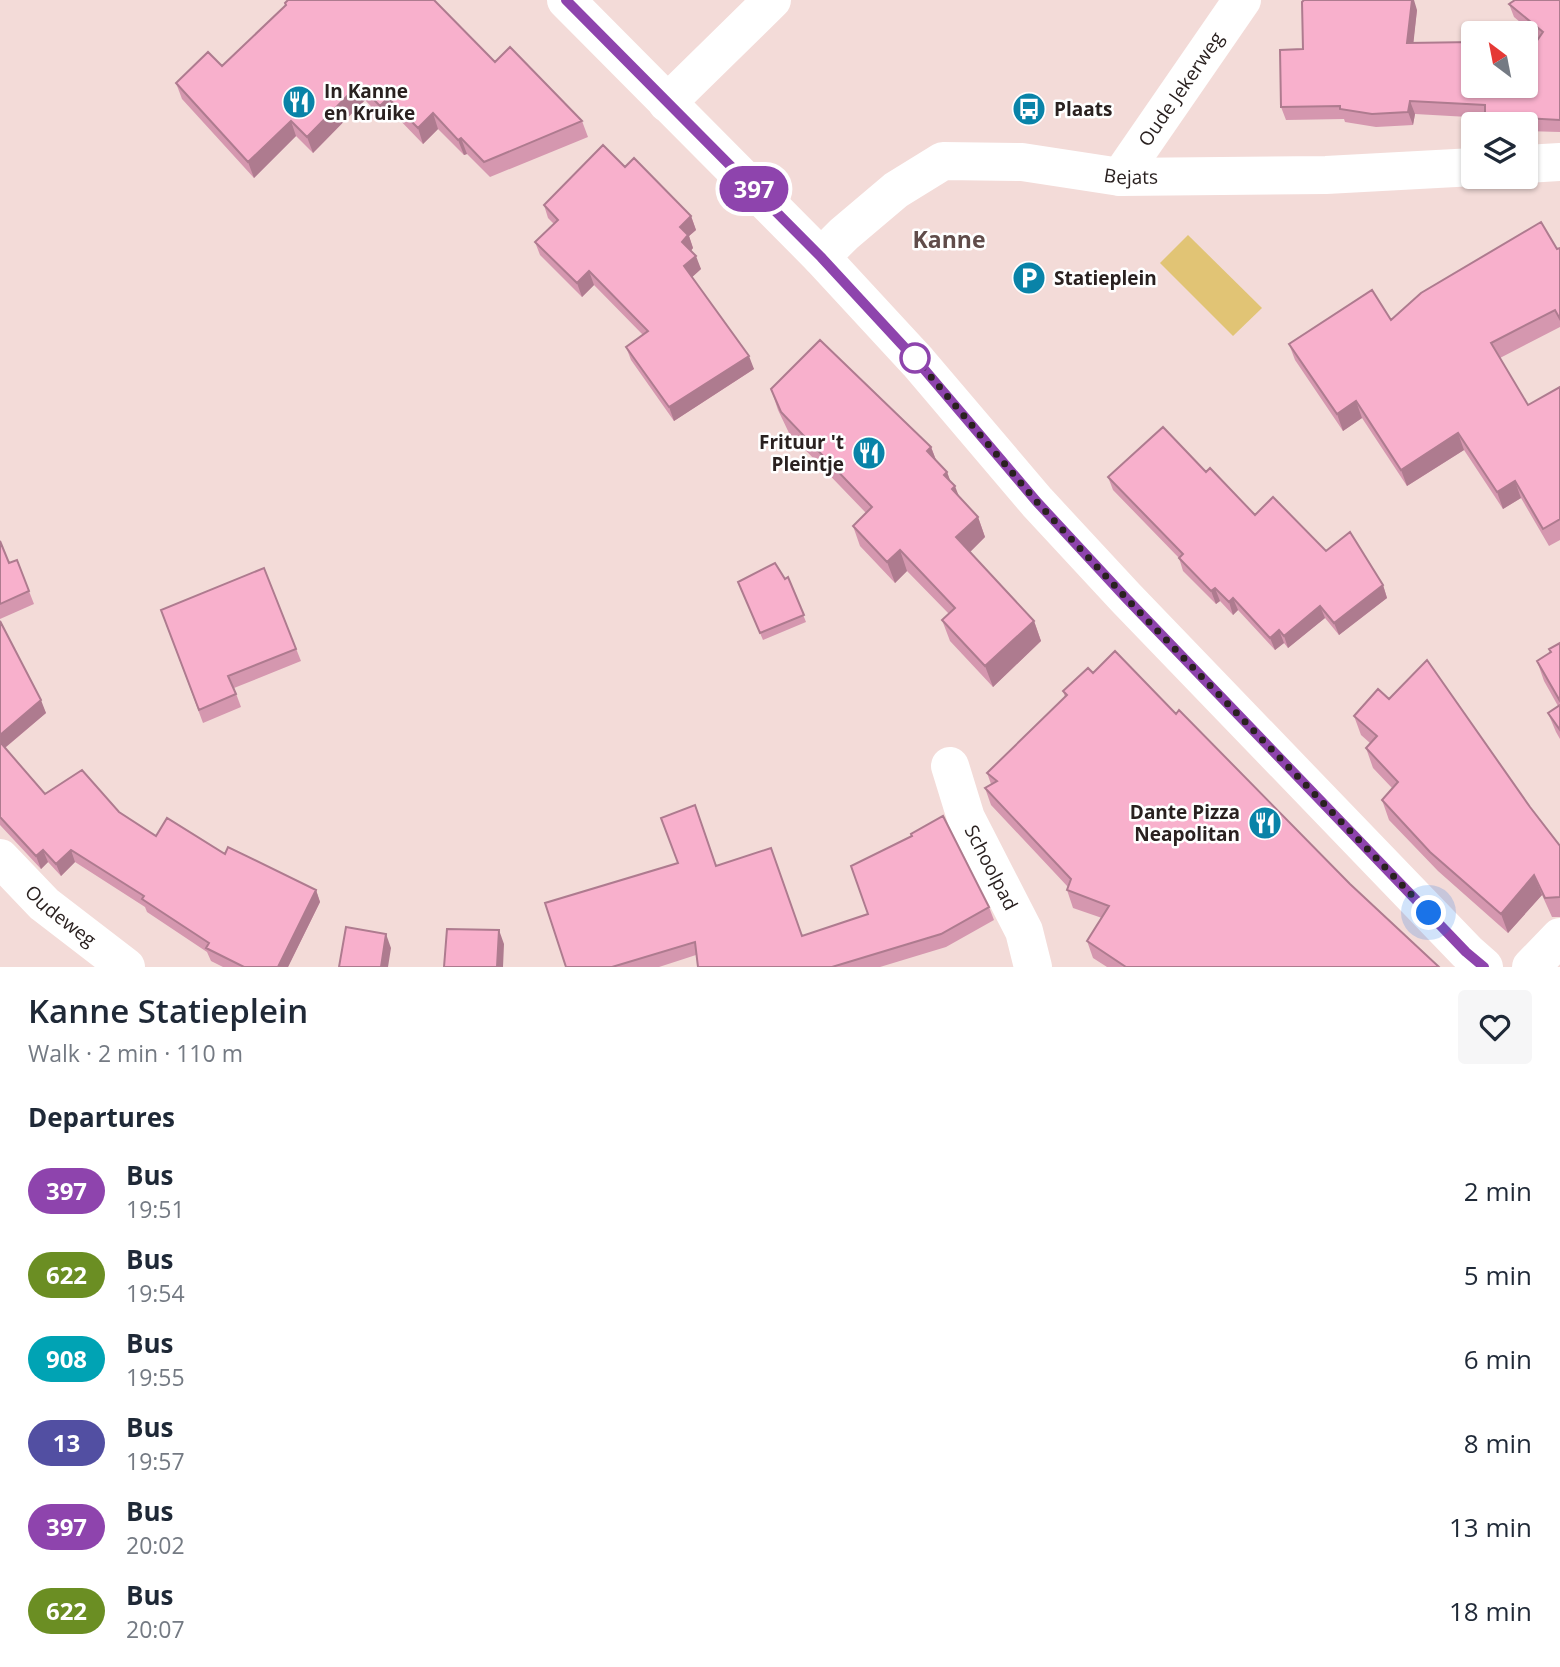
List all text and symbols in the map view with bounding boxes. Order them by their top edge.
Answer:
north arrow [1461,21,1538,98]
map controls [1461,21,1538,189]
street label: Oude Jekerweg [1132,27,1229,151]
place label: In Kanne en Kruike [324,78,415,126]
restaurant icon: In Kanne en Kruike [280,83,318,121]
bus stop icon: Plaats [1010,90,1048,128]
place label: Plaats [1054,96,1112,122]
button: layers [1461,112,1538,189]
street label: Bejats [1102,162,1158,190]
line badge: 397 [714,166,794,212]
text: 397 [733,172,775,205]
district label: Kanne [913,223,986,255]
parking icon: Statieplein [1010,259,1048,297]
place label: Statieplein [1054,265,1157,291]
unlabelled marker [900,343,930,373]
place label: Frituur 't Pleintje [759,429,844,477]
restaurant icon: Frituur 't Pleintje [850,434,888,472]
place label: Dante Pizza Neapolitan [1130,799,1240,847]
restaurant icon: Dante Pizza Neapolitan [1246,804,1284,842]
street label: Schoolpad [959,820,1024,915]
street label: Oudeweg [19,879,102,952]
your location [1411,895,1446,930]
text: Kanne Statieplein [28,988,308,1033]
button: heart [1458,990,1532,1064]
text: Walk · 2 min · 110 m [28,1037,243,1069]
text: Departures [28,1099,175,1135]
text: Bus [126,1157,173,1193]
text: 2 min [1464,1173,1532,1209]
text: 397 [46,1174,87,1207]
text: 19:51 [126,1193,185,1225]
text: Bus [126,1241,173,1277]
text: 5 min [1464,1257,1532,1293]
text: 622 [46,1258,87,1291]
text: 19:54 [126,1277,185,1309]
text: Bus [126,1325,173,1361]
text: 6 min [1464,1341,1532,1377]
text: 908 [46,1342,87,1375]
text: 19:55 [126,1361,185,1393]
text: Bus [126,1409,173,1445]
text: 8 min [1464,1425,1532,1461]
text: 13 [53,1426,80,1459]
text: 19:57 [126,1445,185,1477]
text: Bus [126,1493,173,1529]
text: 13 min [1449,1509,1532,1545]
text: 397 [46,1510,87,1543]
text: 20:02 [126,1529,185,1561]
text: Bus [126,1577,173,1613]
text: 18 min [1449,1593,1532,1629]
text: 622 [46,1594,87,1627]
text: 20:07 [126,1613,185,1645]

